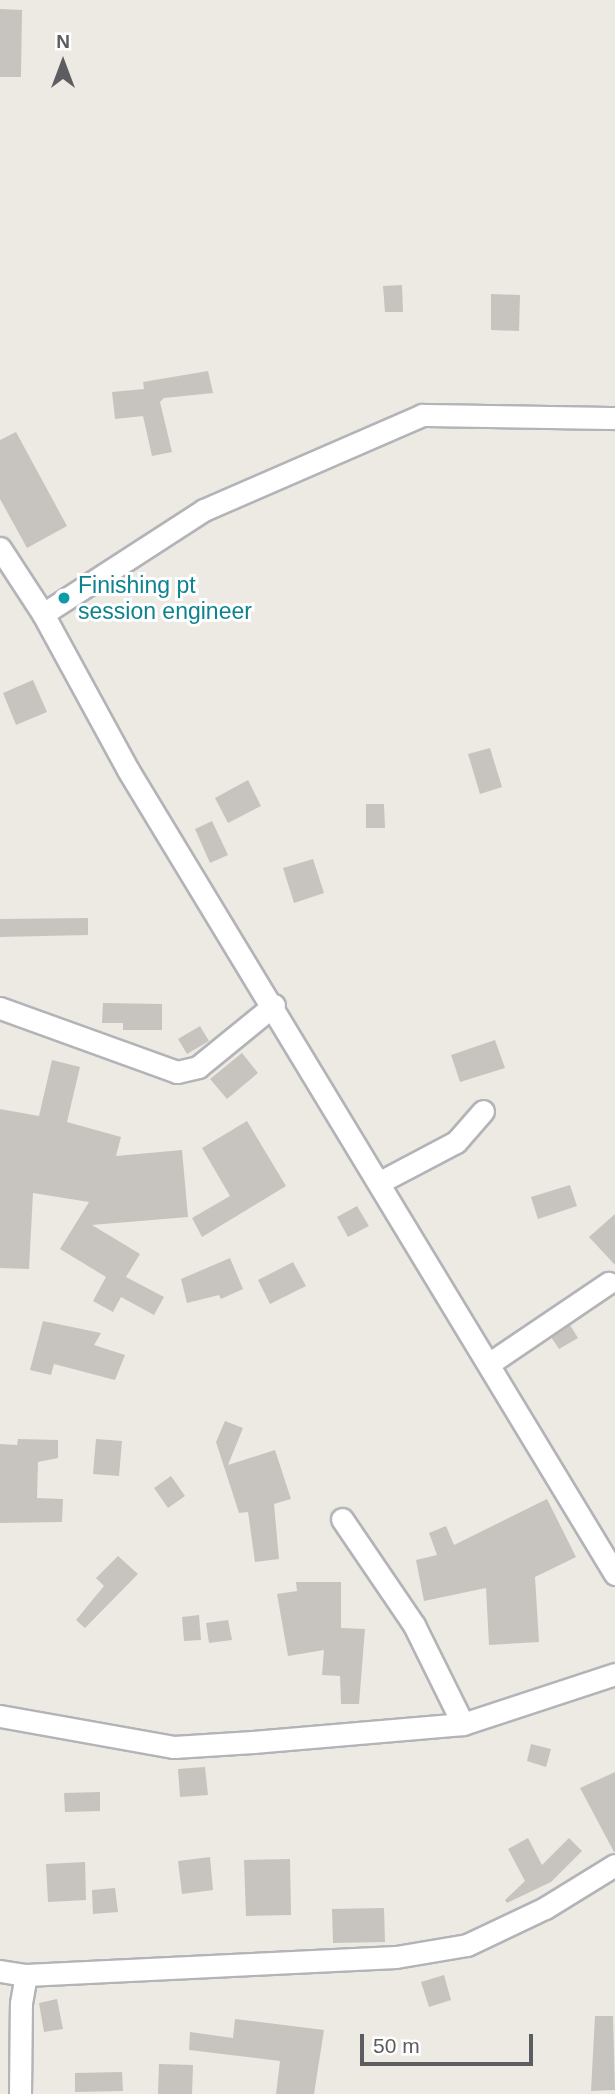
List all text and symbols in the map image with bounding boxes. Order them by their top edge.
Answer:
north arrow [28,28,98,98]
text: N [56,31,70,52]
place label: Finishing pt session engineer [78,571,252,625]
marker: Finishing pt session engineer [56,590,72,606]
scale bar [363,2021,536,2064]
text: 50 m [373,2034,420,2057]

